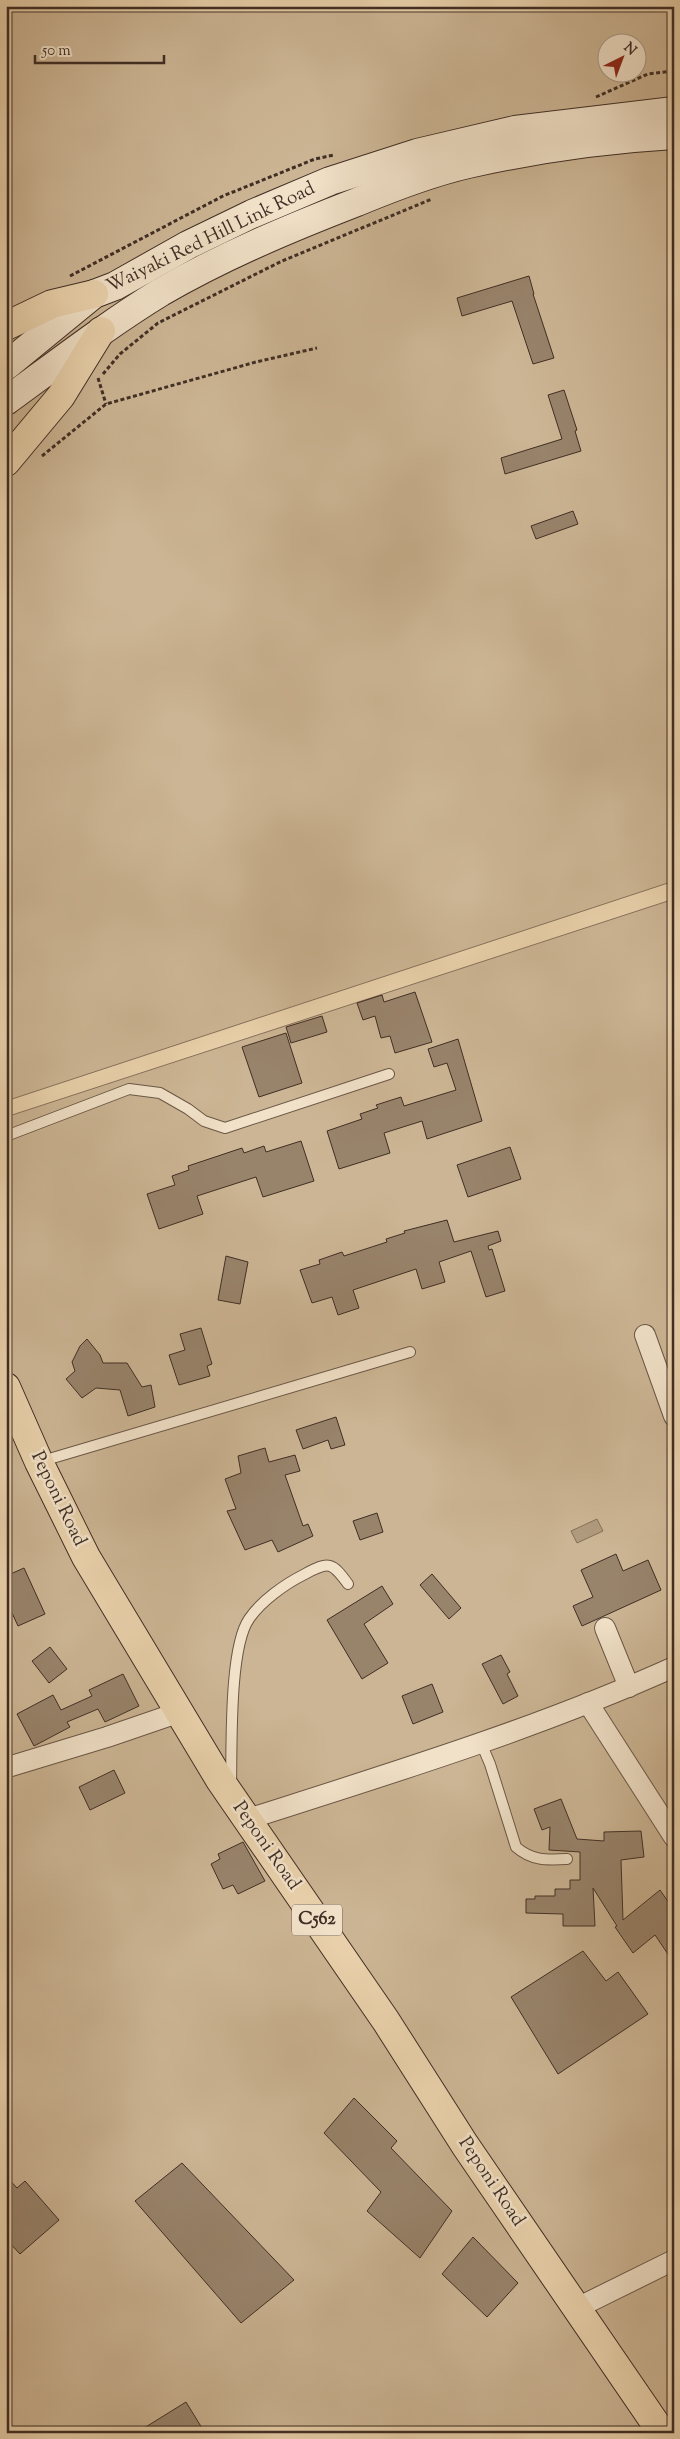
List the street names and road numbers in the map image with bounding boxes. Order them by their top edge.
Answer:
street label: Waiyaki Red Hill Link Road [102,176,320,300]
street label: Peponi Road [23,1447,93,1551]
street label: Peponi Road [225,1796,307,1896]
road number: C562 [292,1904,342,1936]
street label: Peponi Road [451,2132,531,2232]

